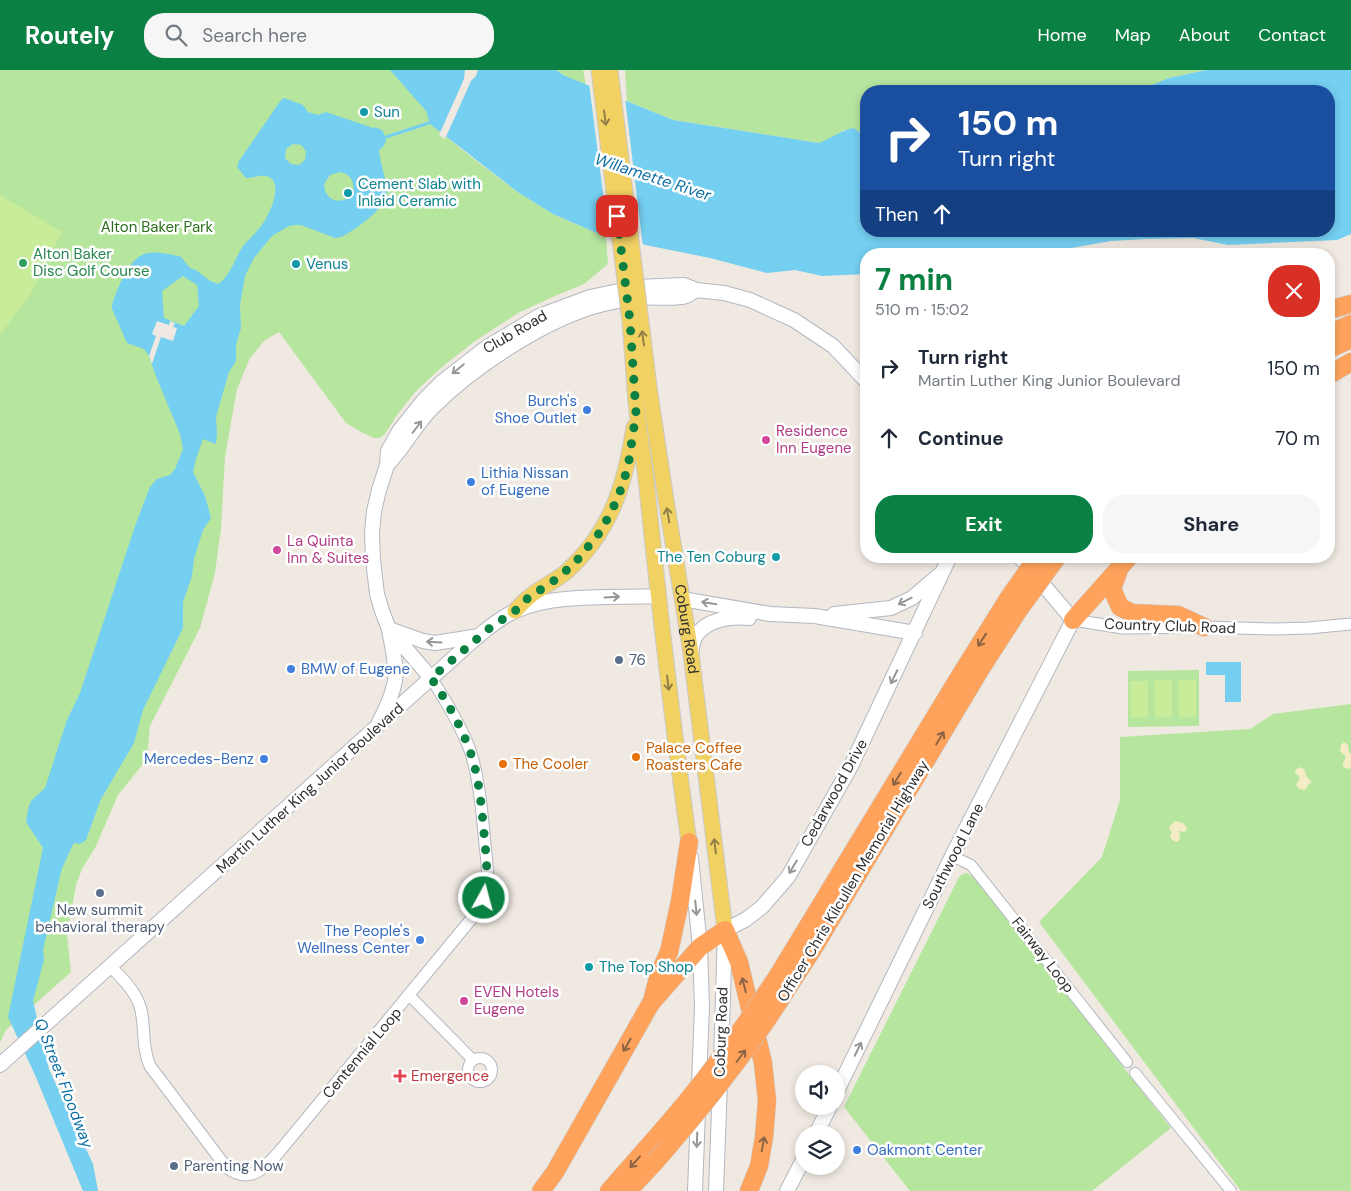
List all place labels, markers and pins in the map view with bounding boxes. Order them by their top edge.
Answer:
place label: Sun [374,102,400,122]
marker: Sun [358,106,370,118]
place label: Cement Slab with Inlaid Ceramic [358,174,481,211]
marker: Cement Slab with Inlaid Ceramic [342,187,354,199]
pin [596,195,638,237]
place label: Alton Baker Disc Golf Course [33,244,150,281]
place label: Venus [306,254,348,274]
marker: Alton Baker Disc Golf Course [17,257,29,269]
marker: Venus [290,258,302,270]
place label: Burch's Shoe Outlet [495,391,577,428]
marker: Burch's Shoe Outlet [581,404,593,416]
place label: Residence Inn Eugene [776,421,852,458]
marker: Residence Inn Eugene [760,434,772,446]
place label: Lithia Nissan of Eugene [481,463,569,500]
marker: Lithia Nissan of Eugene [465,476,477,488]
place label: La Quinta Inn & Suites [287,531,369,568]
marker: La Quinta Inn & Suites [271,544,283,556]
place label: The Ten Coburg [657,547,766,567]
marker: The Ten Coburg [770,551,782,563]
place label: 76 [629,650,646,670]
marker: 76 [613,654,625,666]
place label: BMW of Eugene [301,659,410,679]
marker: BMW of Eugene [285,663,297,675]
place label: Palace Coffee Roasters Cafe [646,738,742,775]
place label: Mercedes-Benz [144,749,254,769]
marker: Palace Coffee Roasters Cafe [630,751,642,763]
marker: Mercedes-Benz [258,753,270,765]
place label: The Cooler [513,754,589,774]
marker: The Cooler [497,758,509,770]
marker: New summit behavioral therapy [94,887,106,899]
place label: New summit behavioral therapy [35,900,166,937]
place label: The People's Wellness Center [297,921,410,958]
marker: The People's Wellness Center [414,934,426,946]
place label: The Top Shop [599,957,694,977]
marker: The Top Shop [583,961,595,973]
place label: EVEN Hotels Eugene [474,982,559,1019]
marker: EVEN Hotels Eugene [458,995,470,1007]
place label: Emergence [411,1066,489,1086]
marker: Emergence [393,1069,407,1083]
place label: Oakmont Center [867,1140,983,1160]
marker: Oakmont Center [851,1144,863,1156]
place label: Parenting Now [184,1156,284,1176]
marker: Parenting Now [168,1160,180,1172]

